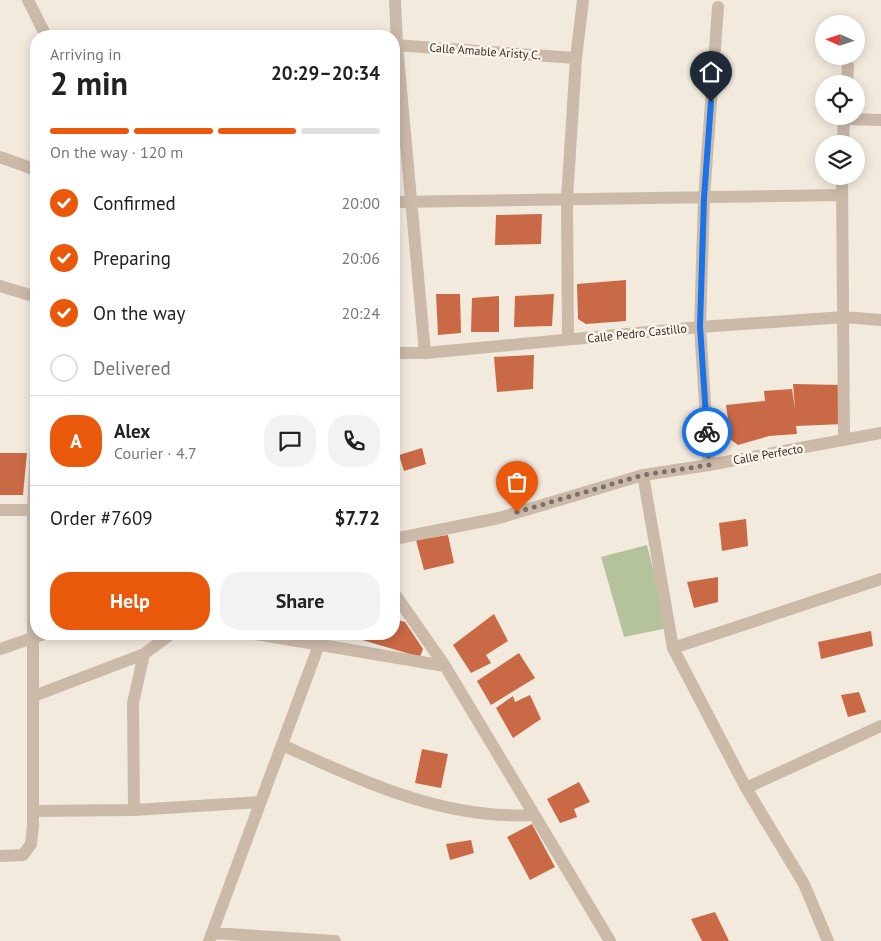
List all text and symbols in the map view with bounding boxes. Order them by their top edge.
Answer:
north arrow [815,15,865,65]
map controls [815,15,865,185]
street label: Calle Amable Aristy C. [429,40,541,62]
text: Arriving in [50,44,121,64]
pin [690,51,732,102]
icon: home [697,58,725,86]
text: 20:29–20:34 [271,61,380,85]
text: 2 min [50,62,128,104]
button: locate [815,75,865,125]
button: layers [815,135,865,185]
text: On the way · 120 m [50,142,183,162]
icon: check [50,189,78,217]
text: Confirmed [93,191,176,215]
text: 20:00 [342,193,380,213]
icon: check [50,244,78,272]
text: Preparing [93,246,171,270]
text: 20:06 [342,248,380,268]
icon: check [50,299,78,327]
text: On the way [93,301,185,325]
text: 20:24 [342,303,380,323]
street label: Calle Pedro Castillo [587,320,687,346]
text: Delivered [93,356,171,380]
courier [682,407,732,457]
button: chat [264,415,316,467]
button: phone [328,415,380,467]
icon: bike [693,418,721,446]
text: Alex [114,419,150,443]
text: A [70,429,82,453]
street label: Calle Perfecto [732,440,804,468]
text: Courier · 4.7 [114,443,197,463]
pin [496,461,538,512]
icon: bag [503,468,531,496]
text: Order #7609 [50,506,153,530]
text: $7.72 [334,506,380,530]
button: Help [50,572,210,630]
button: Share [220,572,380,630]

